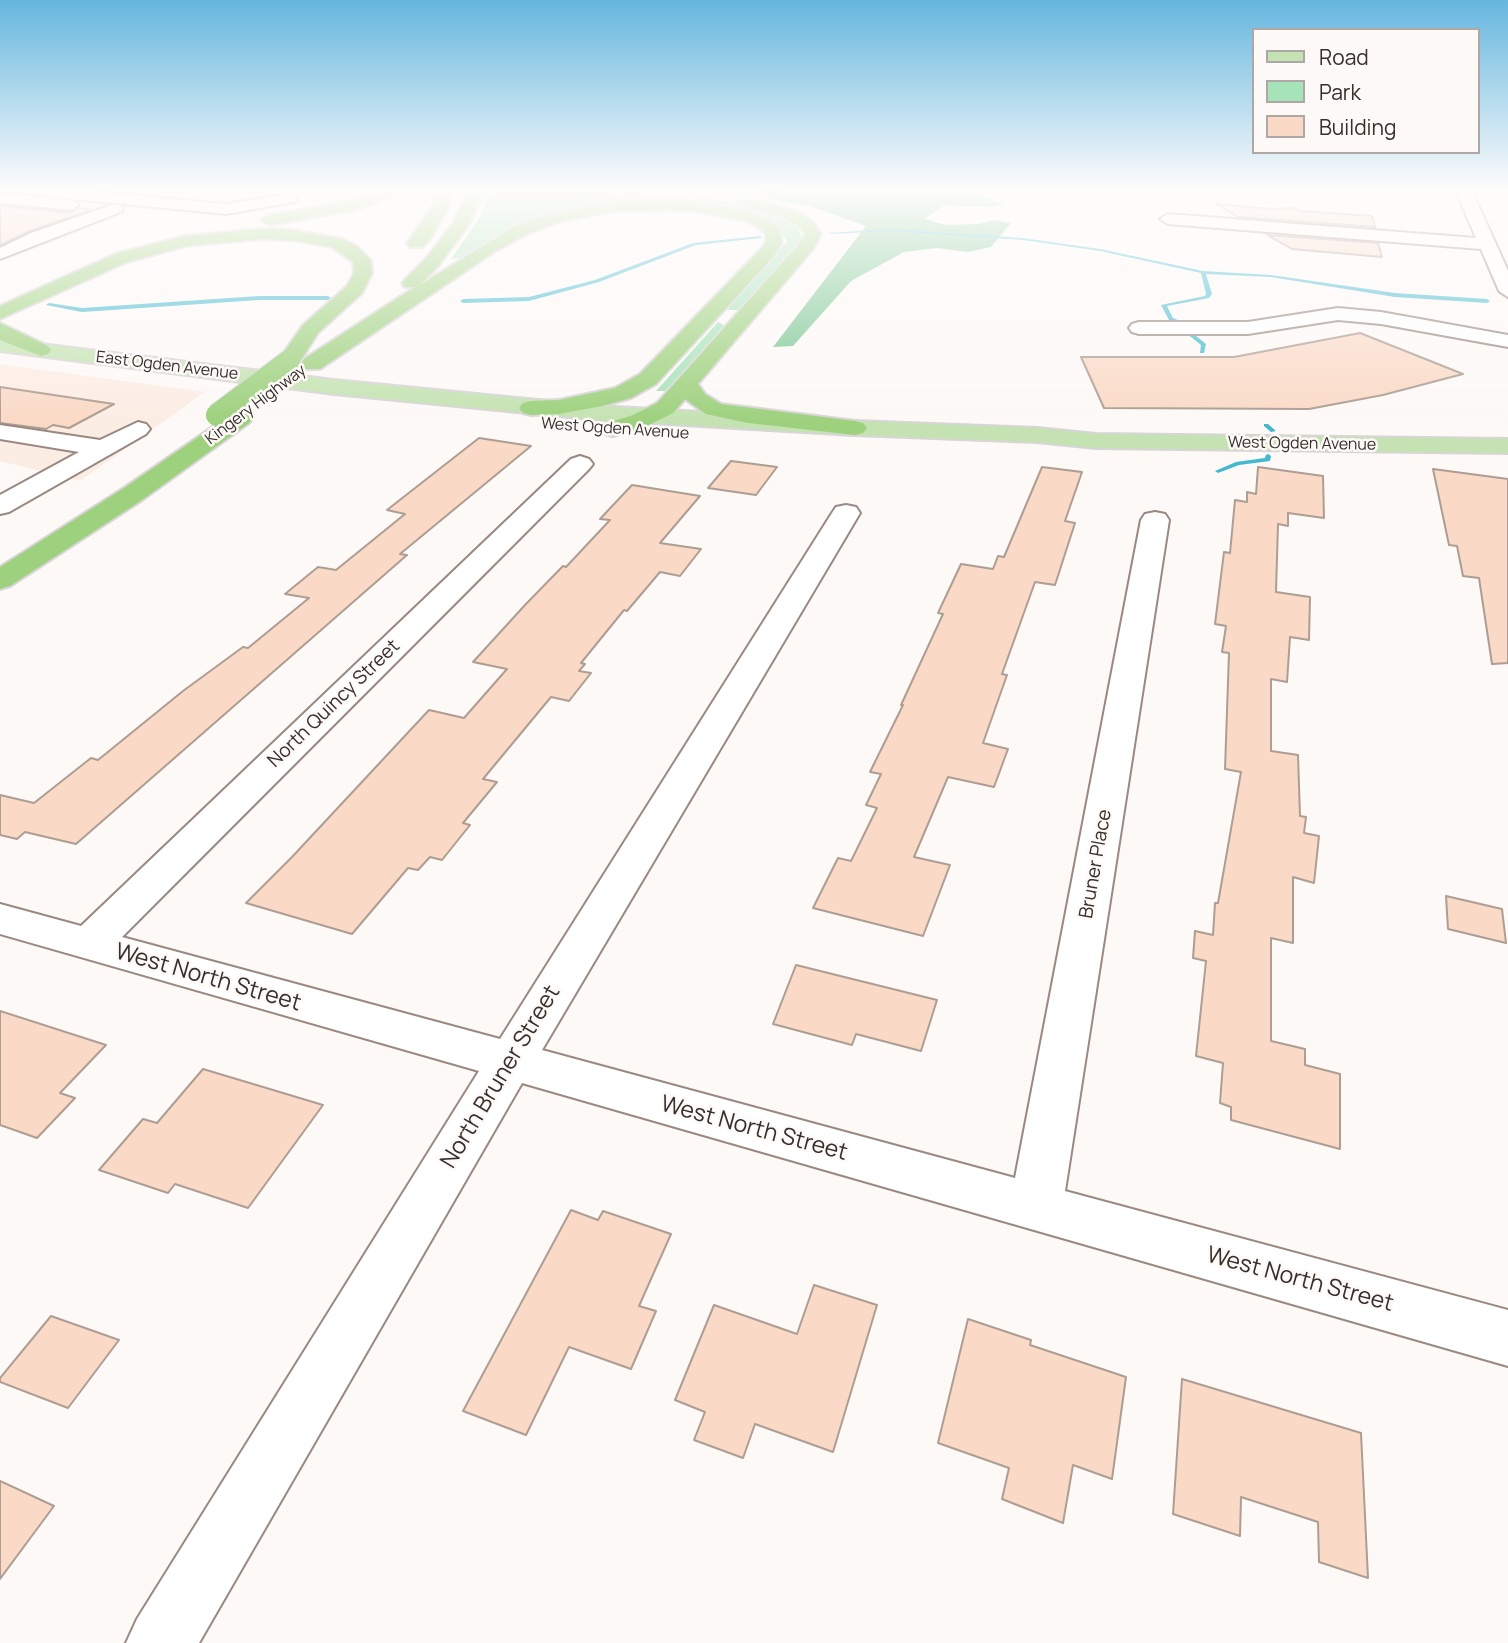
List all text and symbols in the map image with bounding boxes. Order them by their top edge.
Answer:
legend [1252,28,1480,154]
text: Road [1319,43,1369,71]
text: Park [1319,78,1361,106]
text: Building [1319,113,1396,141]
street label: East Ogden Avenue [95,348,239,384]
street label: Kingery Highway [202,361,310,449]
street label: West Ogden Avenue [540,414,690,444]
street label: West Ogden Avenue [1228,433,1376,455]
street label: North Quincy Street [263,635,405,773]
street label: Bruner Place [1075,808,1117,920]
street label: West North Street [112,938,304,1018]
street label: North Bruner Street [435,980,567,1174]
street label: West North Street [658,1091,850,1167]
street label: West North Street [1204,1242,1396,1318]

